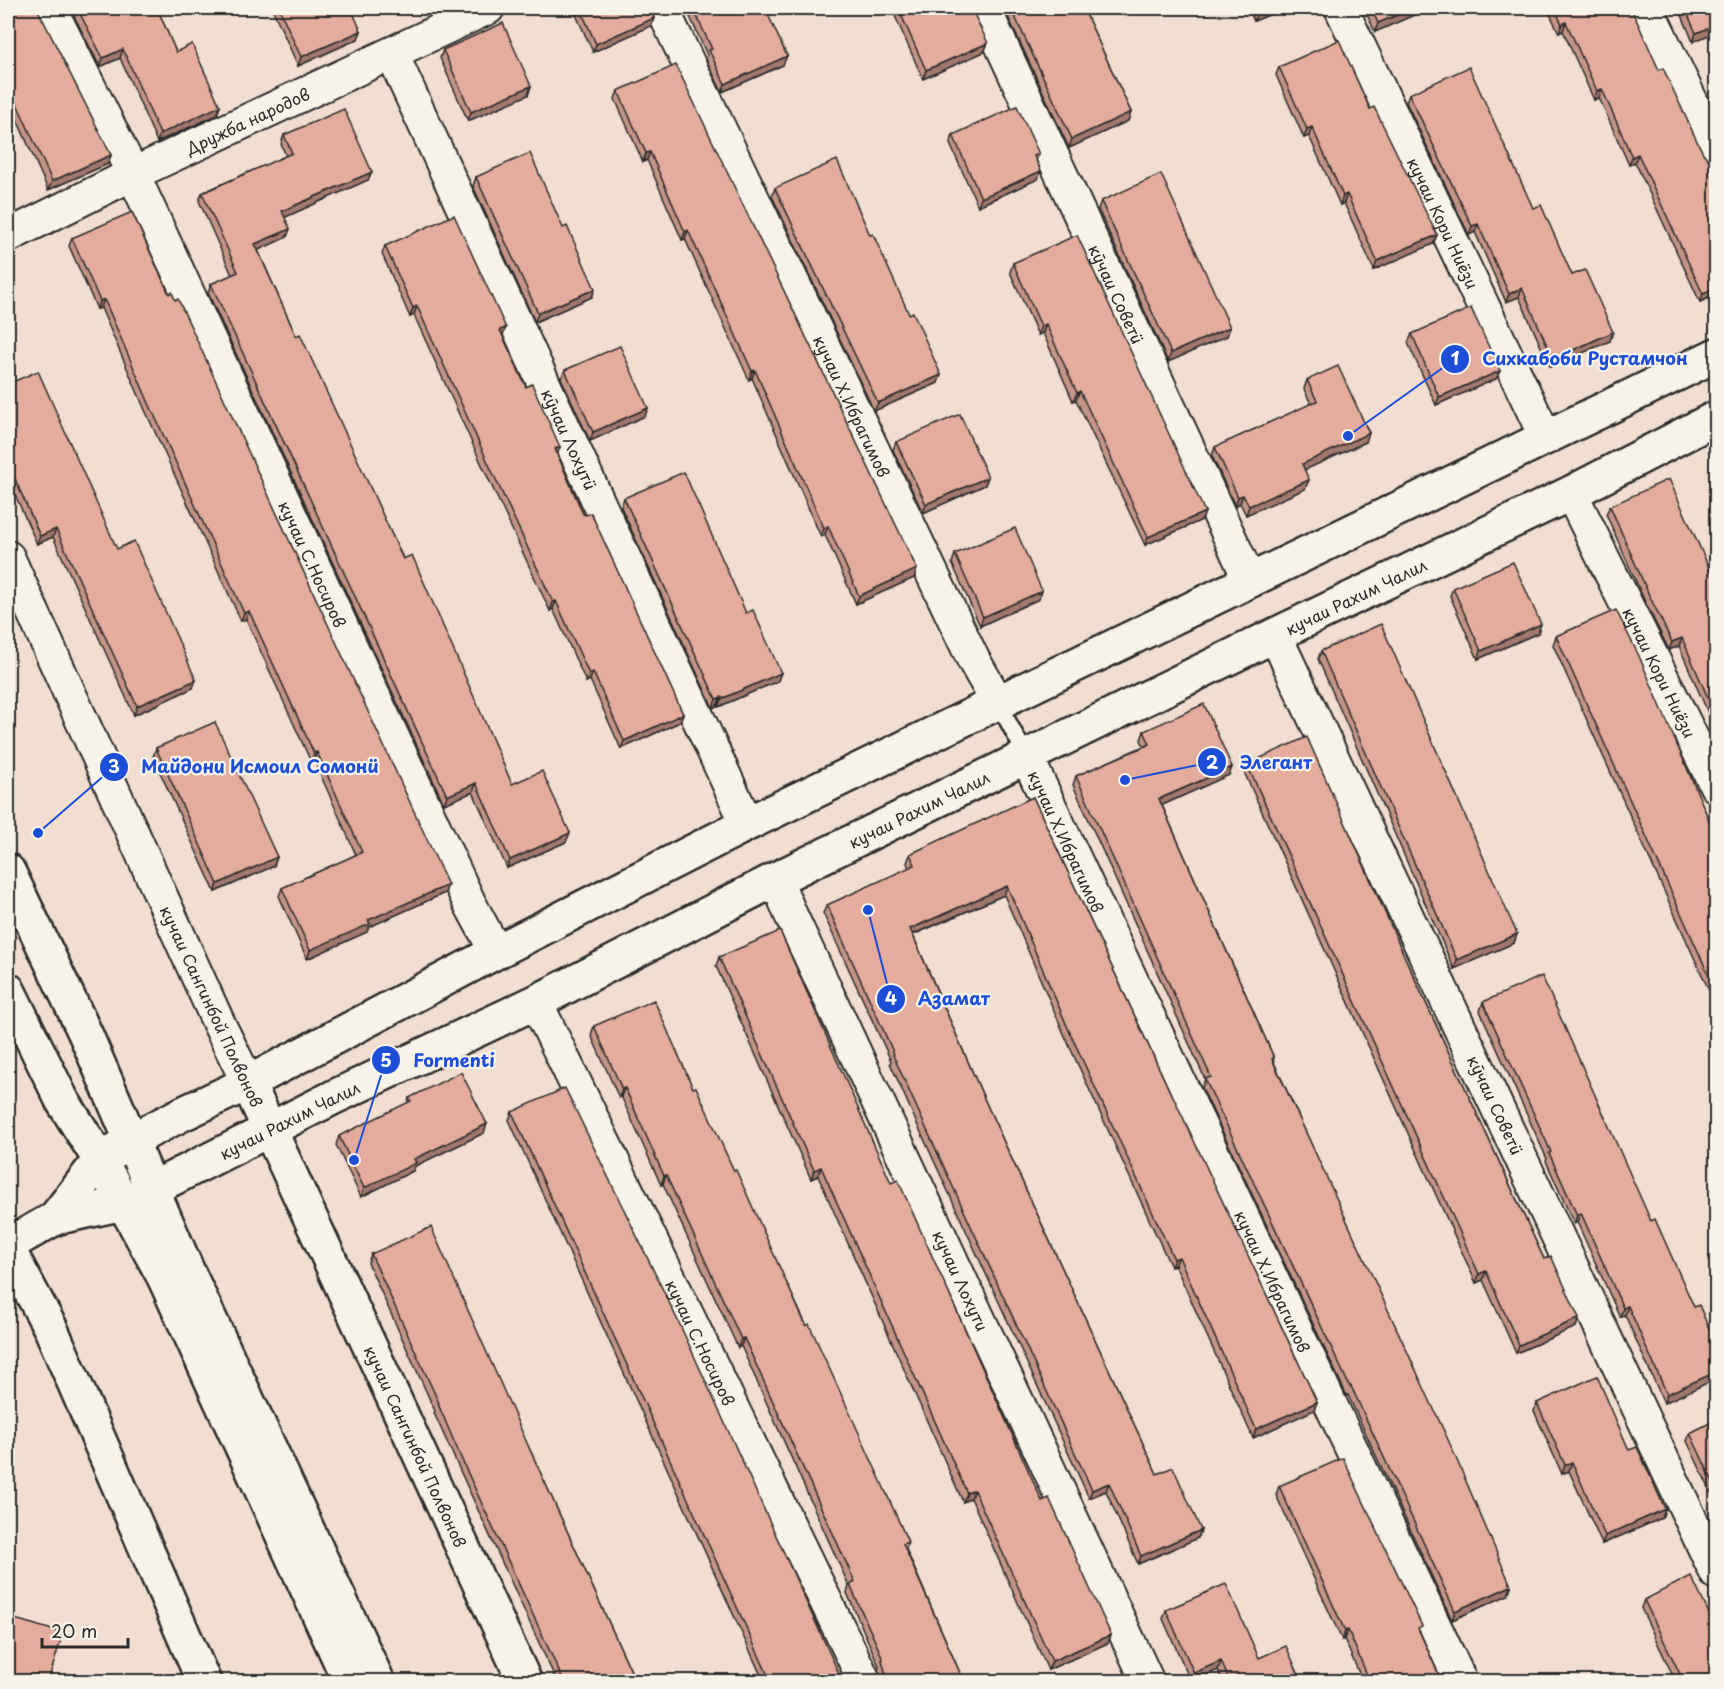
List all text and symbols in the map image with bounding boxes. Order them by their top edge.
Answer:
street label: Дружба народов [181,81,313,160]
street label: кучаи Кори Ниёзи [1402,153,1485,293]
street label: кӯчаи Советӣ [1083,240,1150,348]
street label: кучаи Х.Ибрагимов [808,331,896,481]
callout: Сихкабоби Рустамчон [1440,341,1699,377]
text: 1 [1451,344,1460,371]
text: Сихкабоби Рустамчон [1482,344,1688,371]
street label: кӯчаи Лохутӣ [536,385,603,493]
street label: кучаи С.Носиров [273,497,353,631]
street label: кучаи Рахим Чалил [1281,552,1431,640]
street label: кучаи Кори Ниёзи [1617,603,1702,742]
callout: Элегант [1197,744,1324,780]
text: 2 [1206,748,1219,775]
text: Элегант [1240,748,1313,775]
callout: Майдони Исмоил Сомонӣ [99,749,391,785]
text: 3 [108,752,120,779]
text: Майдони Исмоил Сомонӣ [141,752,379,779]
street label: кучаи Рахим Чалил [844,764,993,854]
street label: кучаи Х.Ибрагимов [1023,766,1110,916]
street label: кучаи Сангинбой Полвонов [155,901,269,1111]
callout: Азамат [876,981,1002,1017]
text: 4 [885,984,897,1011]
text: Азамат [918,984,991,1011]
callout: Formenti [371,1042,507,1078]
text: 5 [380,1046,392,1073]
text: Formenti [413,1046,495,1073]
street label: кӯчаи Советӣ [1462,1051,1530,1158]
street label: кучаи Рахим Чалил [215,1075,364,1165]
street label: кучаи Х.Ибрагимов [1229,1206,1317,1356]
street label: кучаи Лохути [927,1226,995,1335]
street label: кучаи С.Носиров [660,1275,741,1409]
street label: кучаи Сангинбой Полвонов [359,1341,473,1551]
scale bar [42,1611,128,1649]
text: 20 m [51,1617,97,1644]

